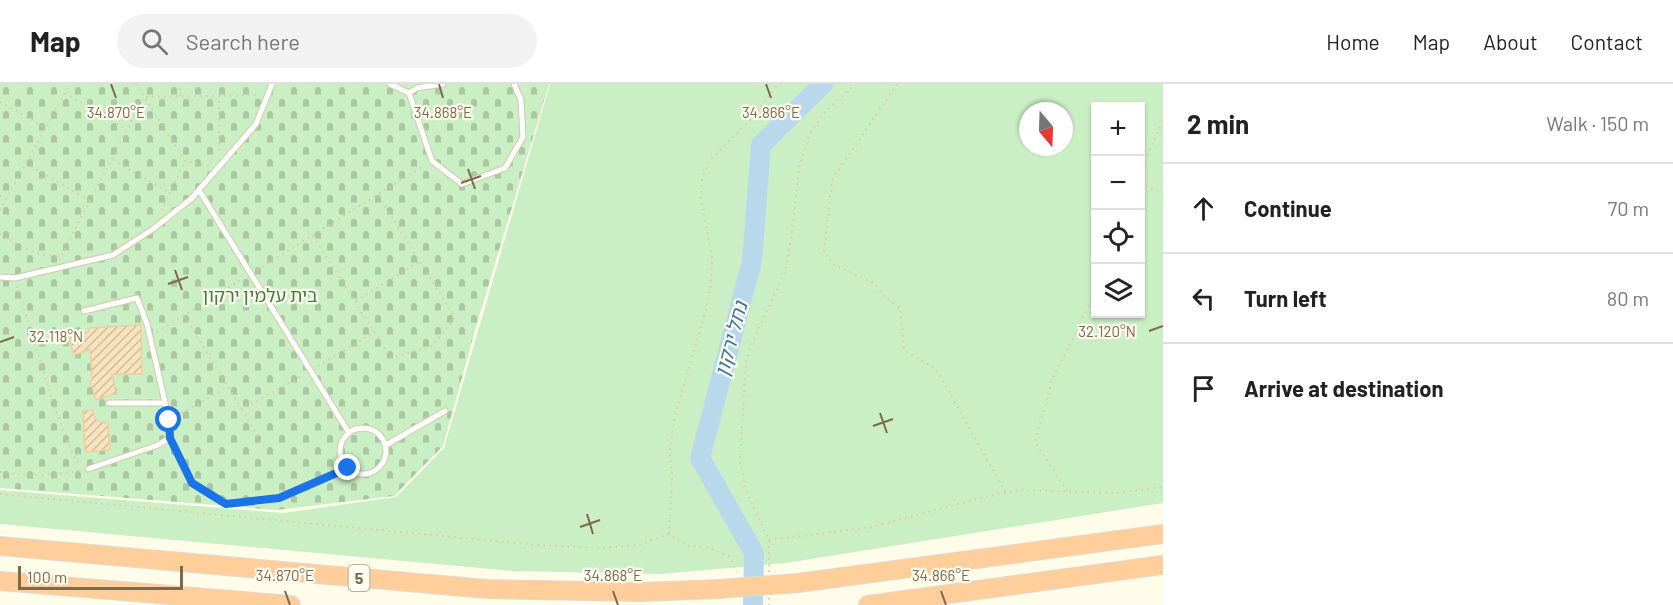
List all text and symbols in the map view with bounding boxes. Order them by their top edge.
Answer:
search box [117,14,537,68]
text: Map [30,24,81,58]
icon: search [138,25,171,58]
text: Search here [186,28,300,54]
text: Home [1326,29,1380,54]
text: Map [1413,29,1450,54]
text: About [1483,29,1538,54]
text: Contact [1571,29,1643,54]
north arrow [1019,102,1073,156]
map controls [1091,102,1145,318]
button: + [1091,102,1145,156]
text: 34.870°E [87,103,145,121]
text: 34.868°E [414,103,472,121]
text: 34.866°E [742,103,800,121]
text: 2 min [1187,108,1249,139]
text: Walk · 150 m [1546,111,1649,135]
button: − [1091,156,1145,210]
icon: ahead [1187,192,1220,225]
text: Continue [1244,195,1332,221]
text: 70 m [1608,196,1649,220]
button: locate [1091,210,1145,264]
button: layers [1091,264,1145,318]
icon: left [1187,282,1220,315]
park label: בית עלמין ירקון [203,284,317,306]
text: Turn left [1244,285,1327,311]
text: 80 m [1607,286,1649,310]
water label: נחל ירקון [709,297,752,379]
text: 32.120°N [1078,322,1136,340]
text: 32.118°N [29,327,83,345]
icon: arrive [1187,372,1220,405]
text: Arrive at destination [1244,375,1443,401]
route start [155,406,181,432]
route end [334,454,360,480]
scale bar [18,563,183,590]
road number: 5 [348,565,370,591]
text: 34.870°E [256,566,314,584]
text: 34.868°E [584,566,642,584]
text: 34.866°E [912,566,970,584]
text: 100 m [27,567,67,586]

